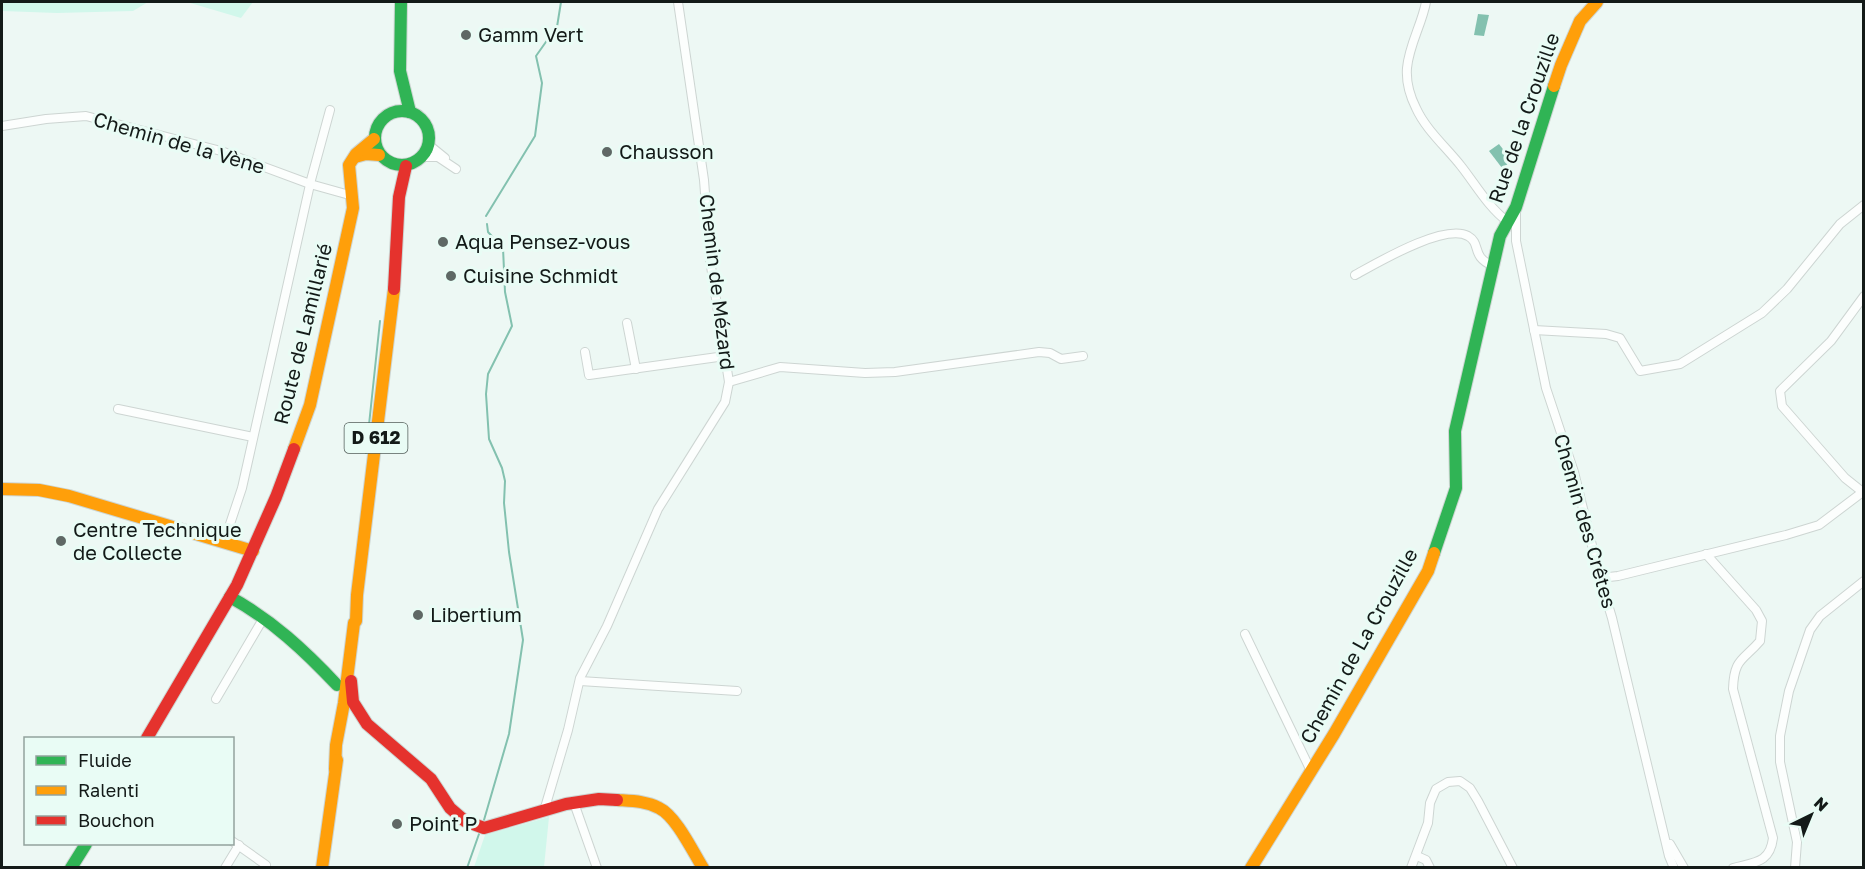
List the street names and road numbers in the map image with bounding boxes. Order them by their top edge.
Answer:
street label: Rue de la Crouzille [1483,29,1563,206]
street label: Chemin de la Vène [91,106,268,178]
street label: Chemin de Mézard [695,193,741,371]
street label: Route de Lamillarié [268,241,336,427]
road number: D 612 [344,423,407,453]
street label: Chemin des Crêtes [1550,431,1622,611]
street label: Chemin de La Crouzille [1294,544,1422,747]

